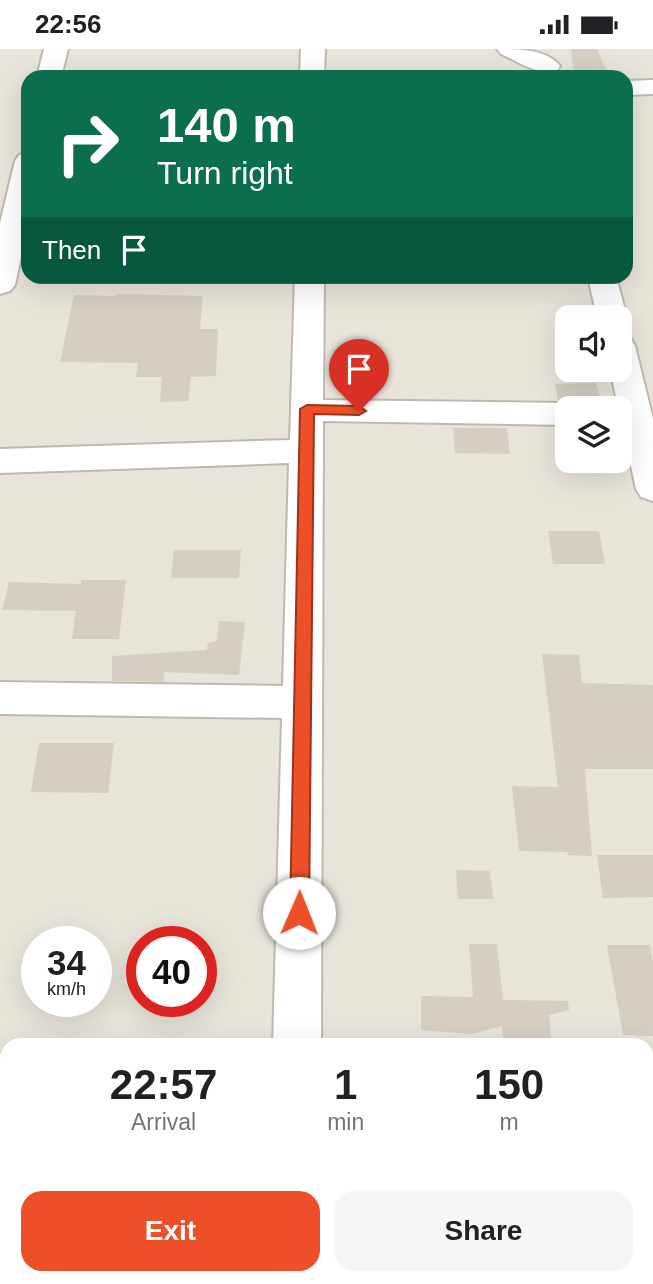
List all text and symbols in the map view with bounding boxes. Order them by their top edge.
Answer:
text: 22:56 [35,9,102,39]
icon: right [42,98,133,189]
text: 140 m [157,98,296,152]
text: Turn right [157,155,293,191]
icon: arrive [115,231,153,269]
text: Then [42,235,101,265]
map controls [555,305,632,473]
button: sound [555,305,632,382]
pin [329,339,389,411]
icon: arrive [340,350,378,388]
button: layers [555,396,632,473]
position arrow [262,876,336,950]
speed limit sign: 40 [126,926,217,1017]
text: 34 [47,943,86,982]
text: km/h [47,979,86,999]
text: 22:57 [110,1061,217,1108]
text: 1 [334,1061,357,1108]
text: 150 [474,1061,544,1108]
text: Arrival [131,1109,196,1135]
text: min [327,1109,364,1135]
text: m [500,1109,519,1135]
button: Exit [21,1191,320,1271]
button: Share [334,1191,633,1271]

